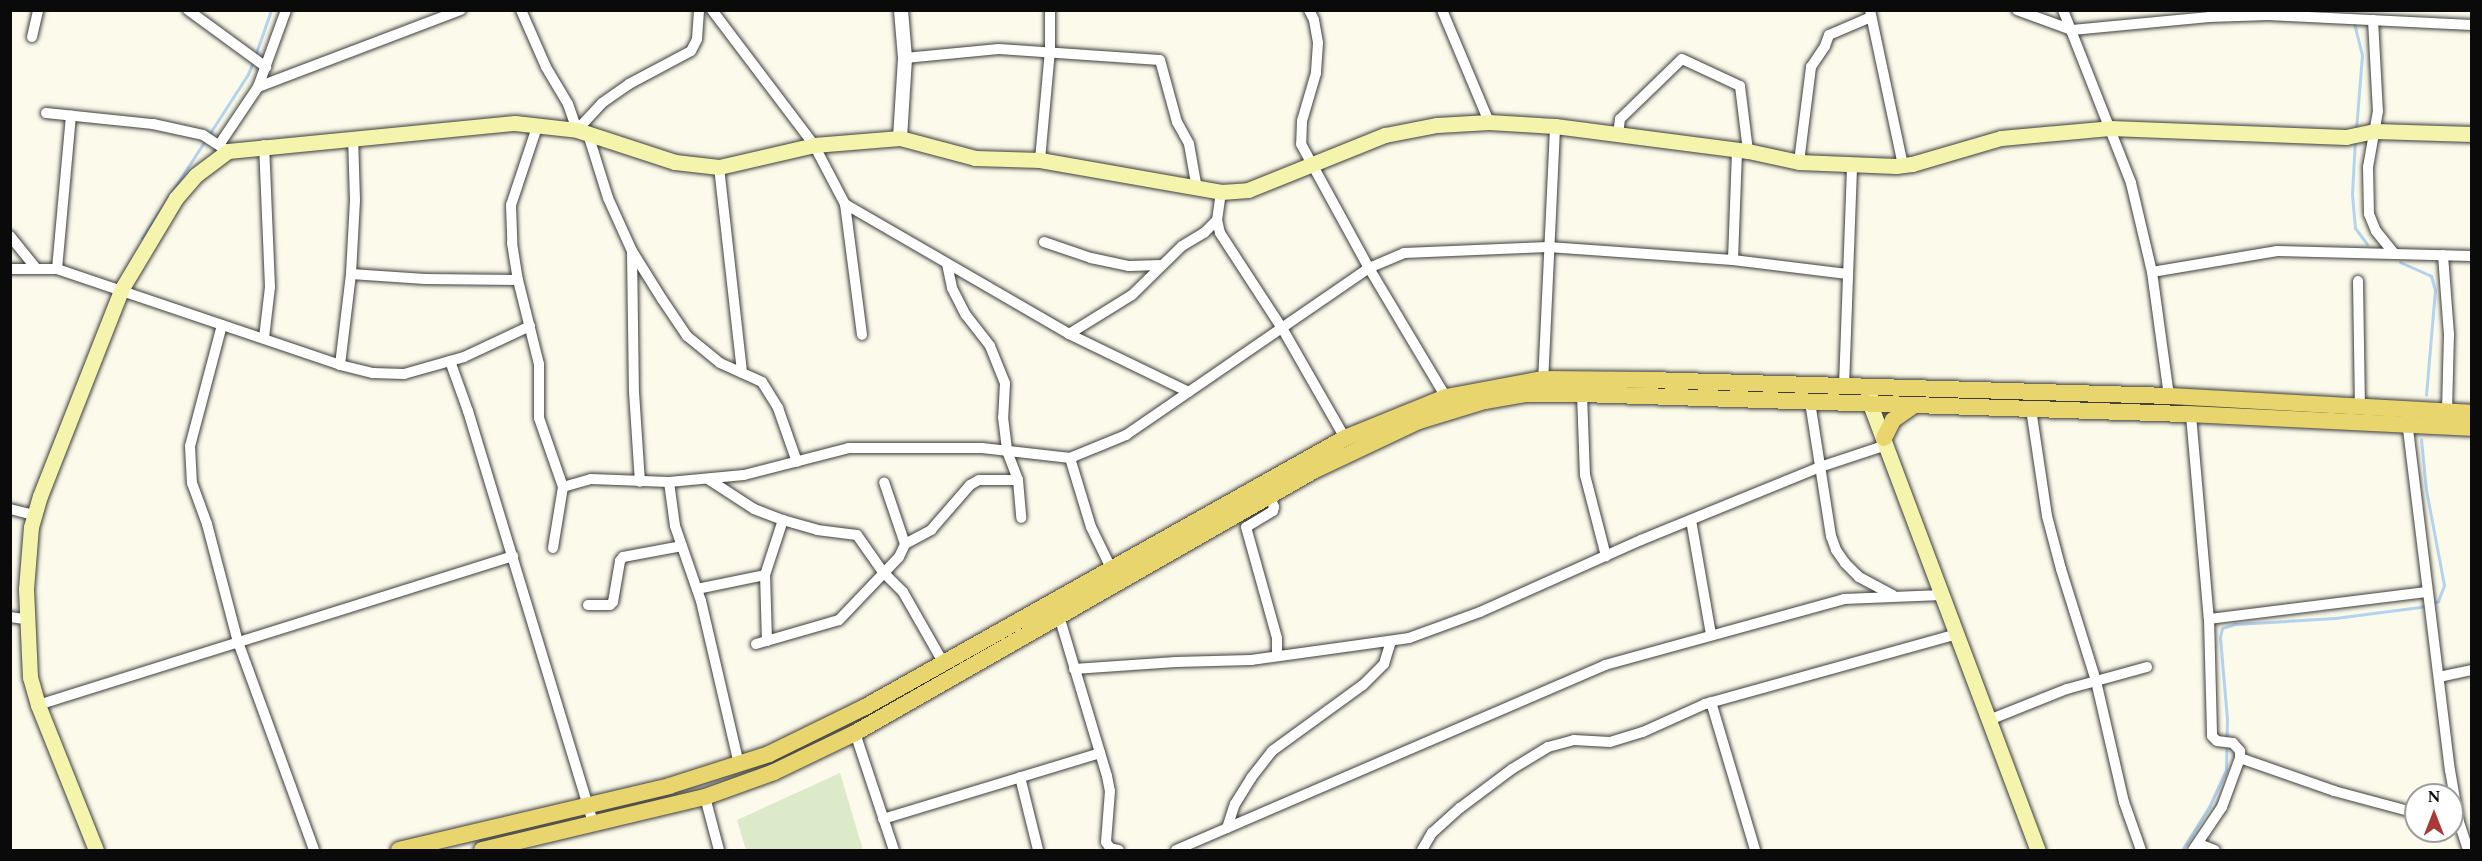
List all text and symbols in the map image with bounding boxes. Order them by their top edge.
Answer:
north arrow [2404,783,2464,843]
text: N [2427,785,2441,809]

